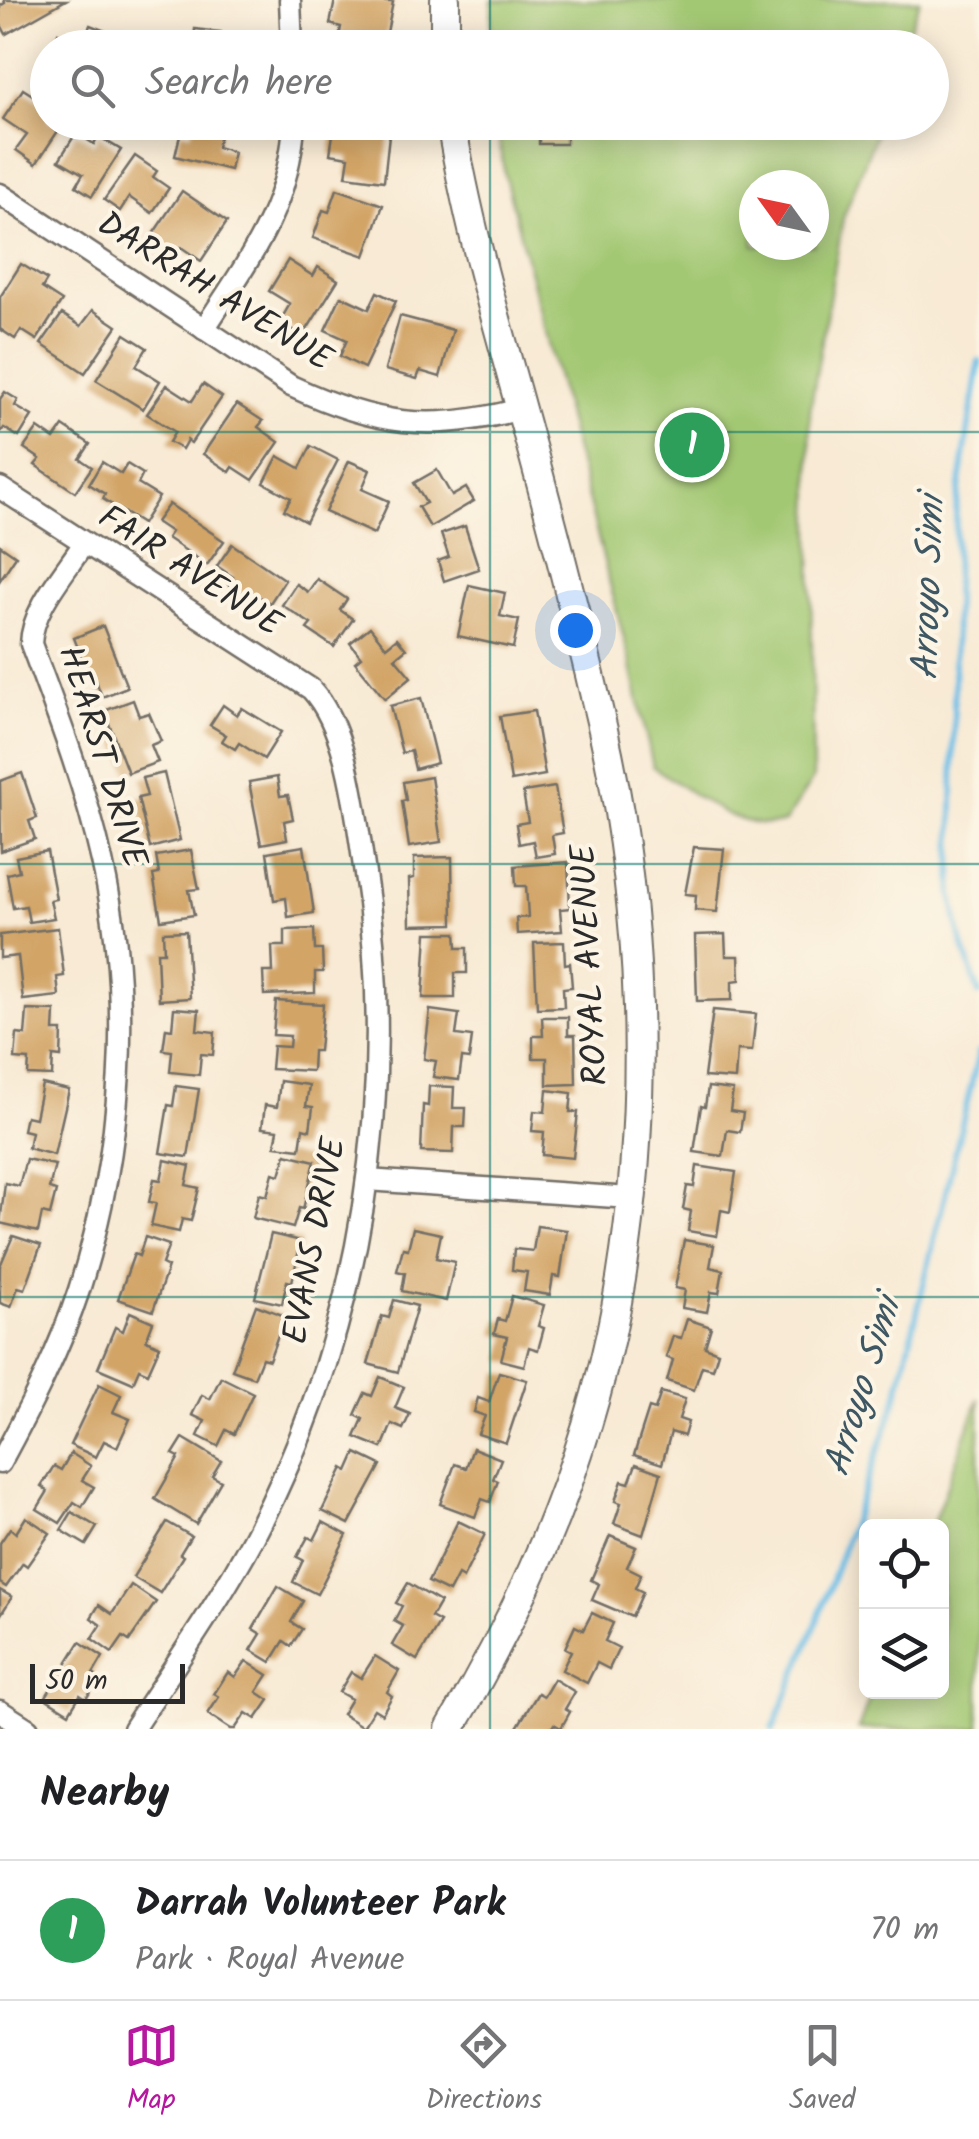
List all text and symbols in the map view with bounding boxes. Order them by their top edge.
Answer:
search box [30,30,949,140]
text: Search here [145,55,332,115]
icon: search [65,58,120,113]
north arrow [739,170,829,260]
street label: DARRAH AVENUE [85,198,344,389]
pin: 1 [660,408,724,482]
water label: Arroyo Simi [897,487,963,681]
street label: FAIR AVENUE [86,491,294,654]
your location [550,605,601,656]
street label: HEARST DRIVE [41,639,162,877]
street label: ROYAL AVENUE [557,841,625,1087]
street label: EVANS DRIVE [269,1131,364,1349]
water label: Arroyo Simi [808,1283,922,1484]
map controls [859,1519,949,1699]
button: locate [859,1519,949,1609]
button: layers [859,1609,949,1699]
scale bar [30,1659,185,1704]
text: 50 m [45,1659,108,1704]
text: Nearby [40,1761,169,1828]
text: Darrah Volunteer Park [135,1875,505,1935]
text: 1 [68,1905,77,1956]
text: 70 m [870,1905,939,1956]
text: Park · Royal Avenue [135,1935,404,1986]
tab: Map [124,2018,179,2123]
tab: Directions [426,2018,542,2123]
tab: Saved [789,2018,855,2123]

